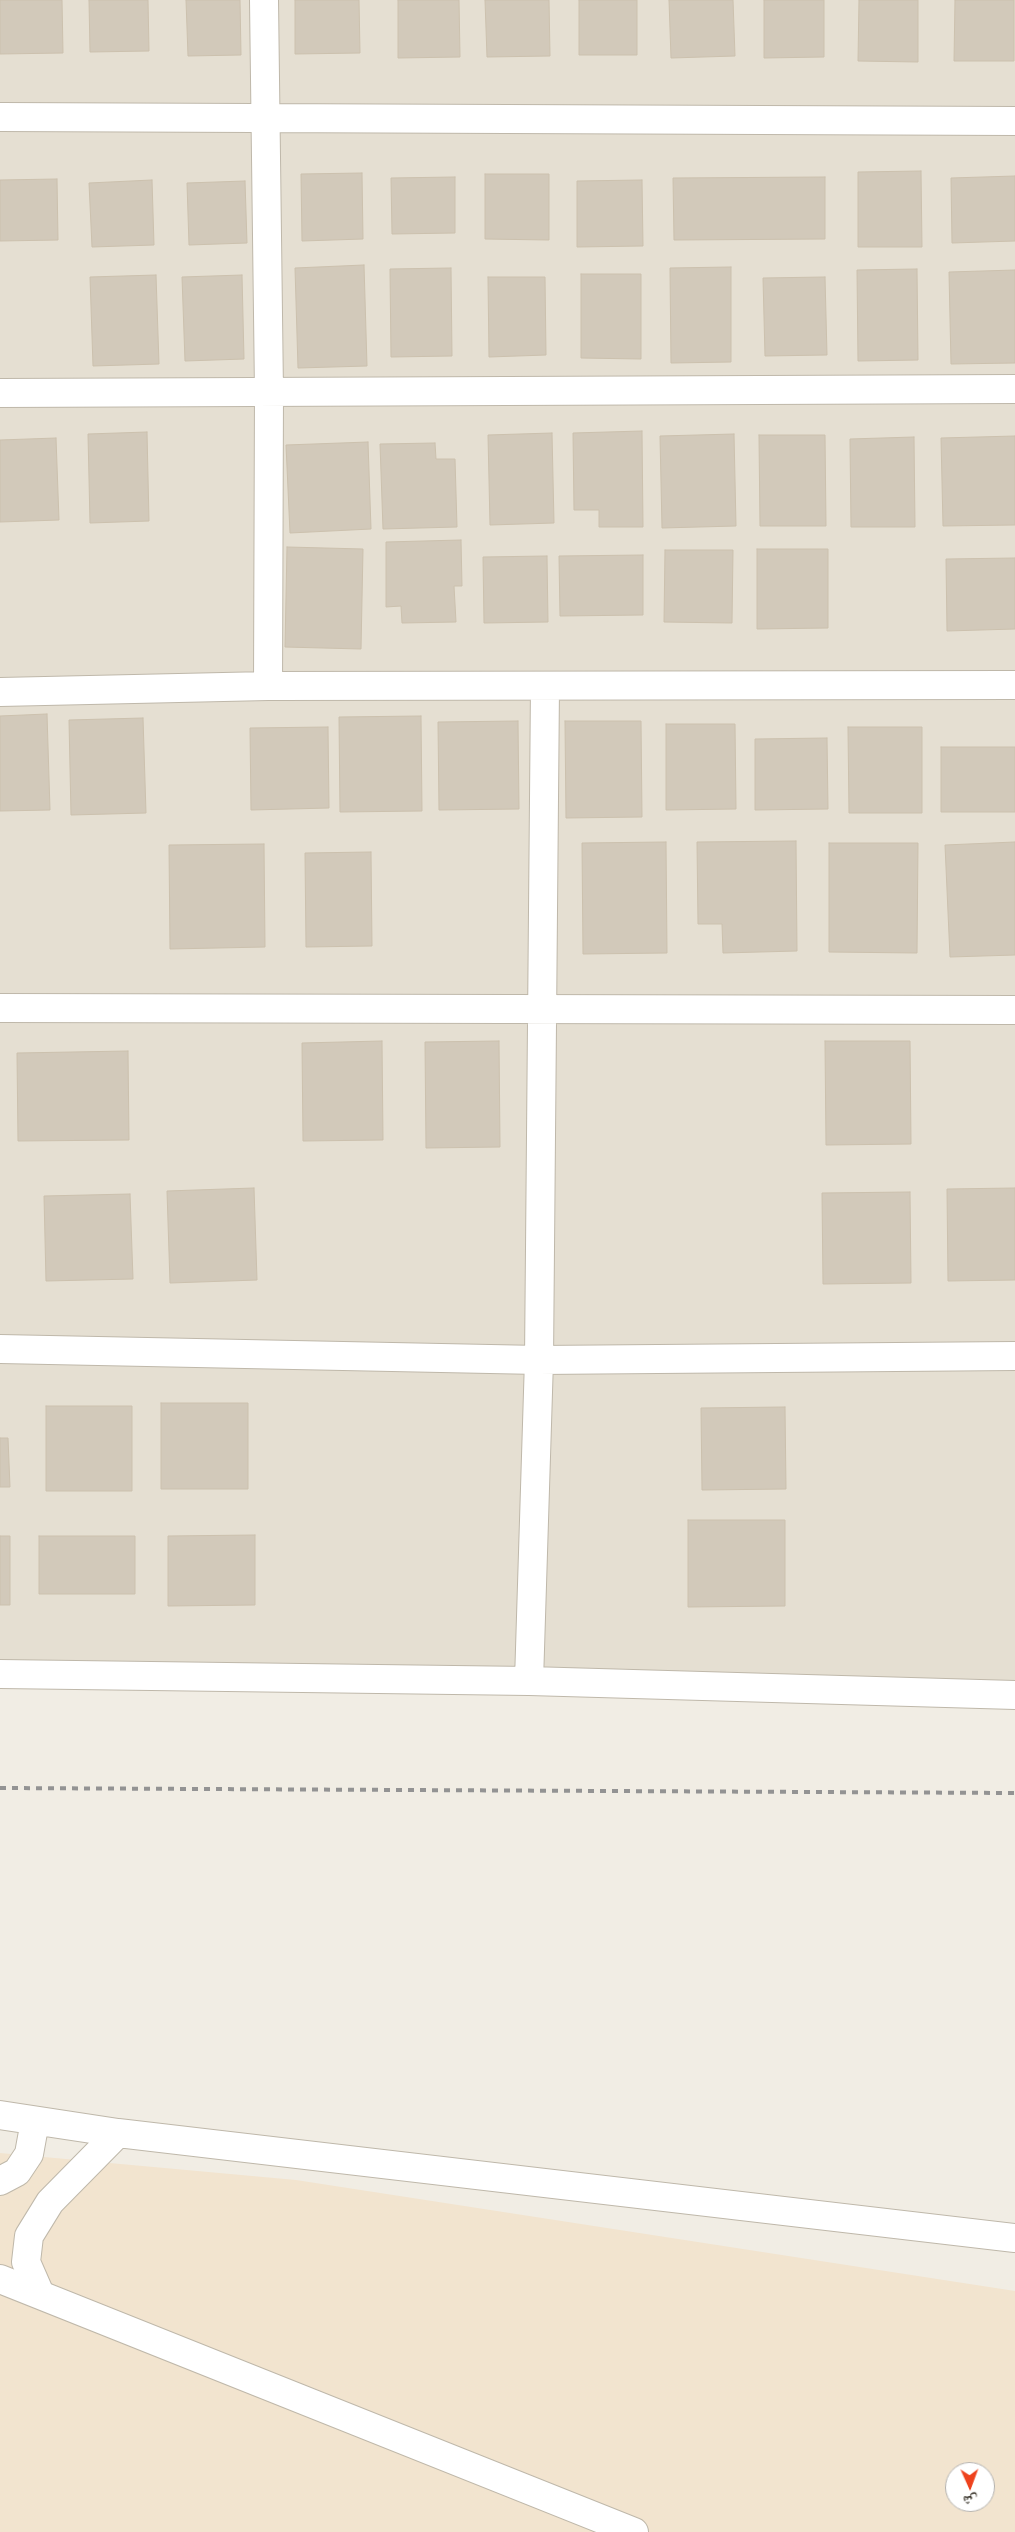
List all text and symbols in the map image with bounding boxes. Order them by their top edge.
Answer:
north arrow [945,2462,995,2512]
text: ش [963,2492,978,2510]

